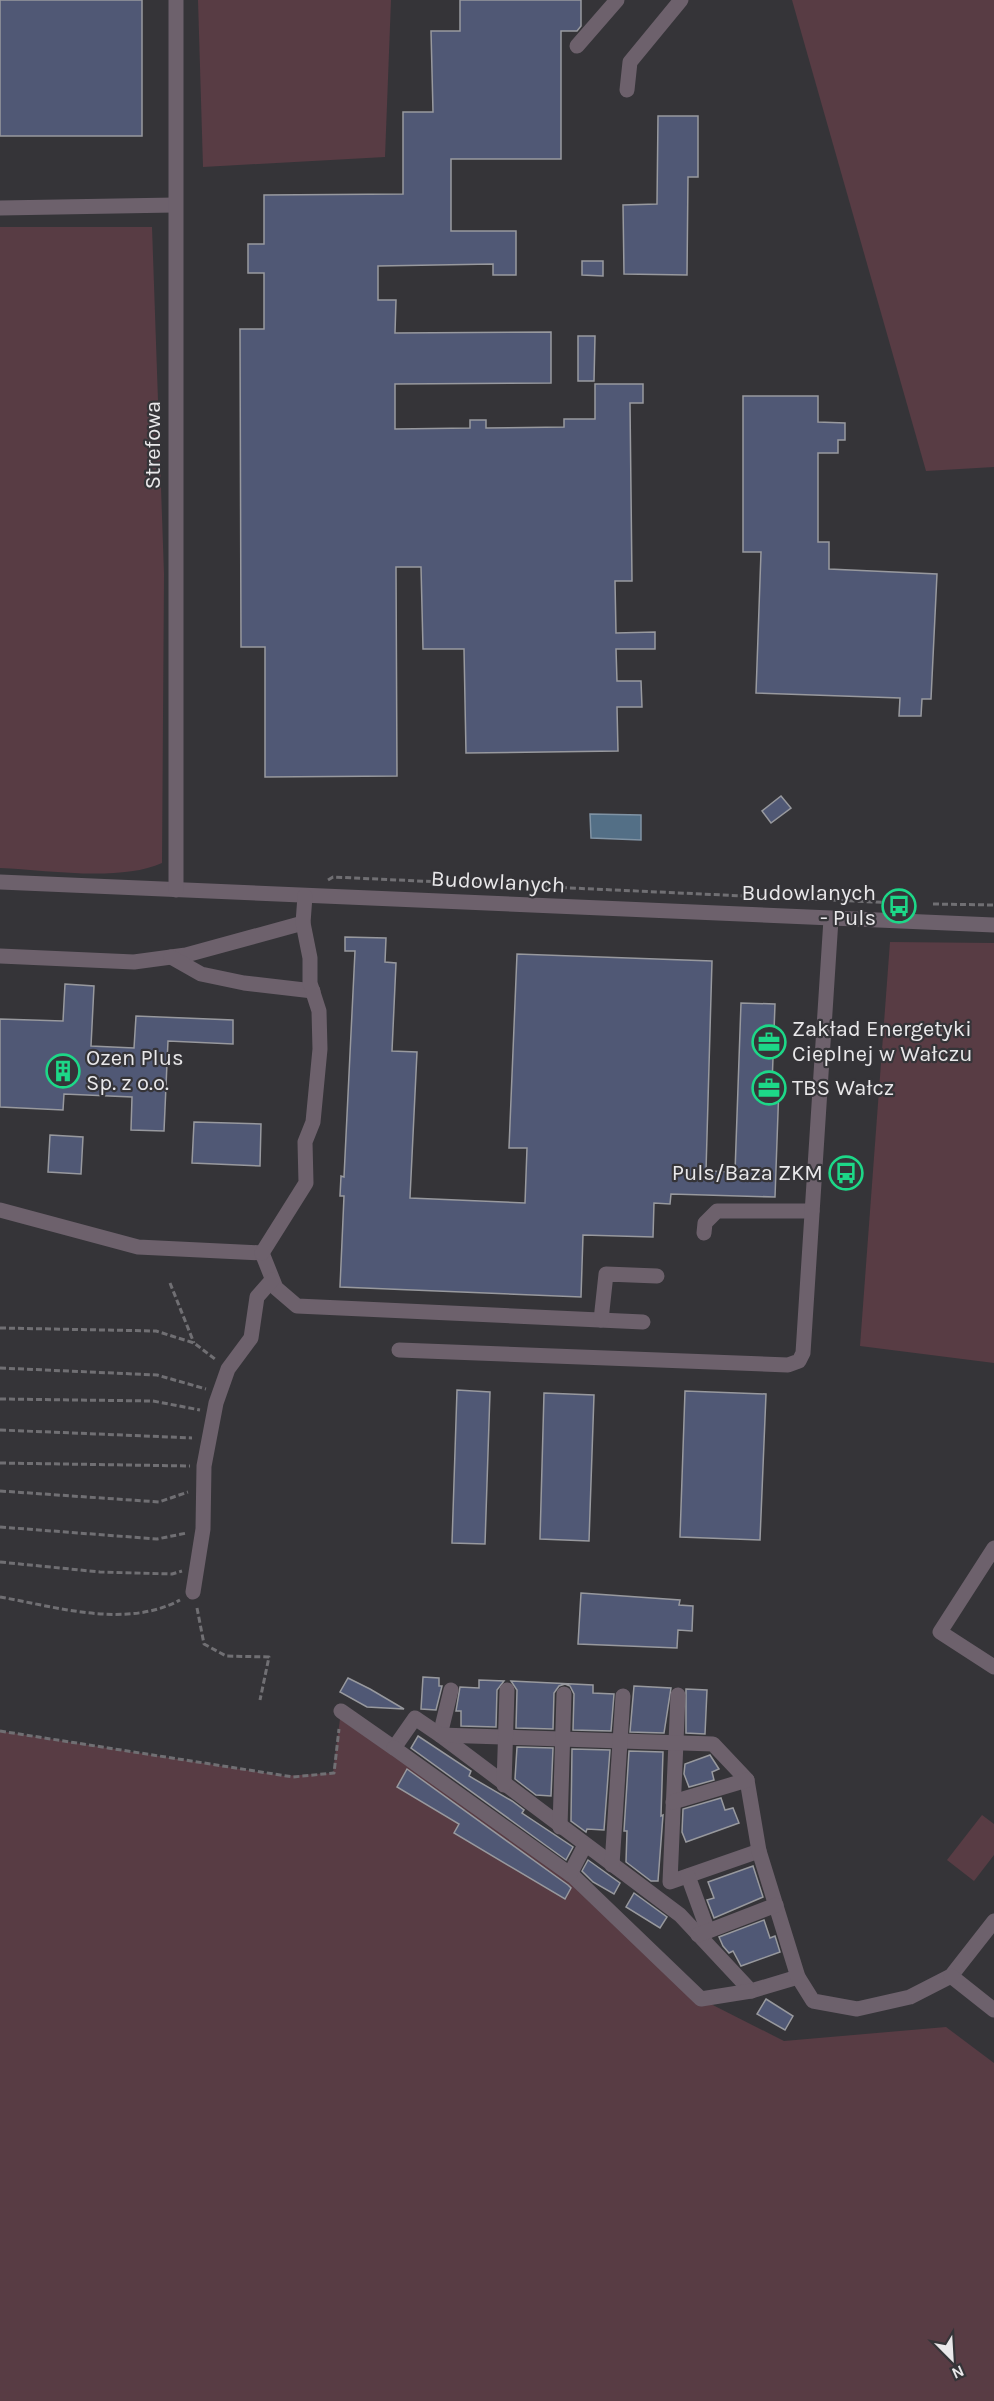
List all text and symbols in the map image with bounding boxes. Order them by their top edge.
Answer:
street label: Strefowa [140,401,166,489]
street label: Budowlanych [430,866,566,898]
place label: Budowlanych - Puls [742,880,876,931]
bus stop icon: Budowlanych - Puls [881,888,917,924]
place label: Zakład Energetyki Cieplnej w Wałczu [792,1016,973,1067]
office icon: Zakład Energetyki Cieplnej w Wałczu [751,1024,787,1060]
place label: Ozen Plus Sp. z o.o. [86,1045,184,1096]
building icon: Ozen Plus Sp. z o.o. [45,1053,81,1089]
office icon: TBS Wałcz [751,1070,787,1106]
place label: TBS Wałcz [792,1075,894,1101]
bus stop icon: Puls/Baza ZKM [828,1155,864,1191]
place label: Puls/Baza ZKM [672,1160,823,1186]
north arrow [922,2329,982,2389]
text: N [949,2361,967,2383]

